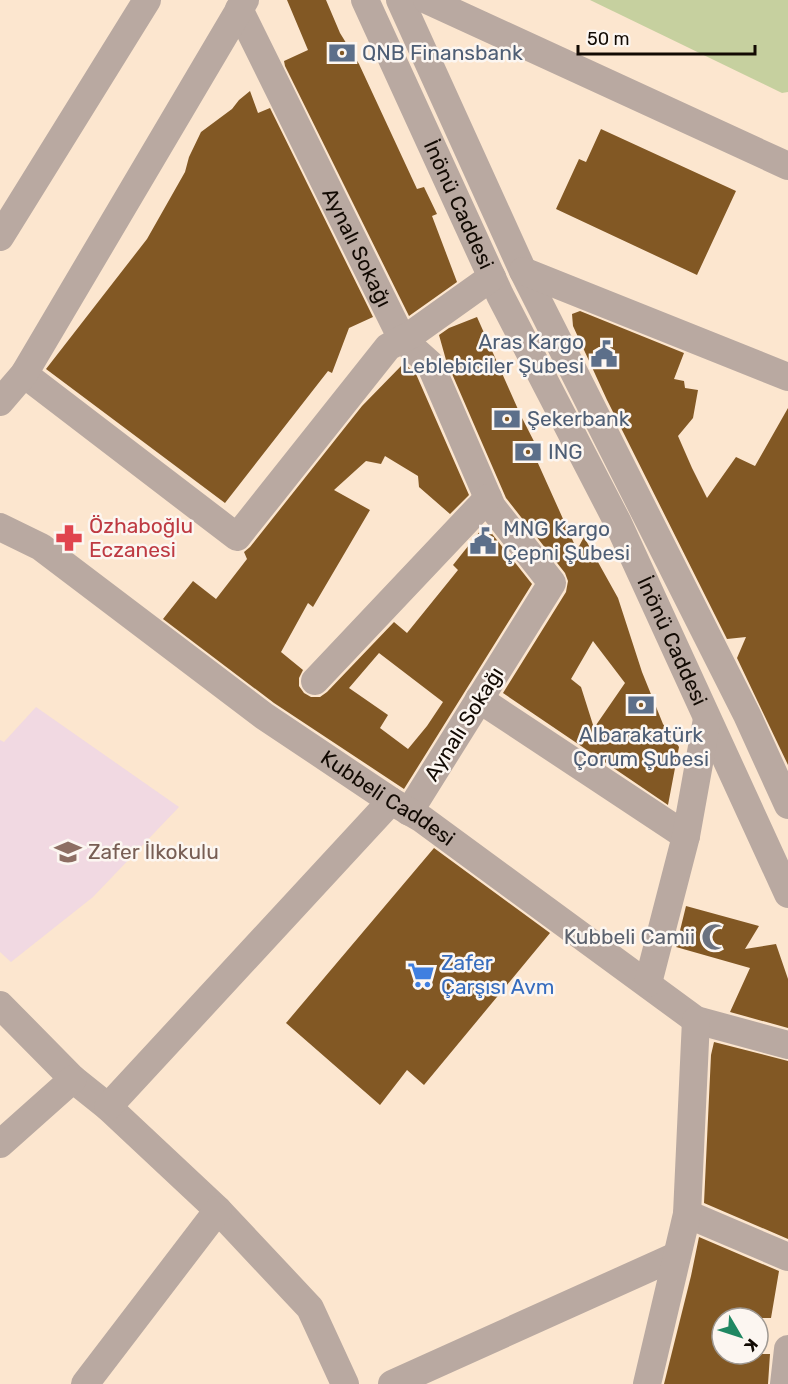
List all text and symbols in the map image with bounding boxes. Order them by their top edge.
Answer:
scale bar [578,18,755,56]
text: 50 m [587,28,630,50]
bank icon: QNB Finansbank [327,38,357,68]
place label: QNB Finansbank [362,40,523,65]
street label: İnönü Caddesi [419,136,499,273]
street label: Aynalı Sokağı [317,184,397,311]
place label: Aras Kargo Leblebiciler Şubesi [402,329,584,378]
public building icon: Aras Kargo Leblebiciler Şubesi [589,339,619,369]
bank icon: Şekerbank [492,404,522,434]
place label: Şekerbank [527,406,630,431]
bank icon: ING [513,437,543,467]
place label: ING [548,439,583,464]
place label: Özhaboğlu Eczanesi [89,513,193,562]
place label: MNG Kargo Çepni Şubesi [503,516,630,565]
pharmacy icon: Özhaboğlu Eczanesi [54,523,84,553]
public building icon: MNG Kargo Çepni Şubesi [468,526,498,556]
street label: İnönü Caddesi [632,572,713,709]
street label: Aynalı Sokağı [419,662,509,785]
bank icon: Albarakatürk Çorum Şubesi [626,690,656,720]
place label: Albarakatürk Çorum Şubesi [573,722,709,771]
street label: Kubbeli Caddesi [316,745,460,851]
school or university icon: Zafer İlkokulu [53,837,83,867]
place label: Zafer İlkokulu [88,839,219,864]
mosque icon: Kubbeli Camii [700,922,730,952]
place label: Kubbeli Camii [564,924,695,949]
place label: Zafer Çarşısı Avm [441,950,554,999]
supermarket icon: Zafer Çarşısı Avm [406,960,436,990]
north arrow [710,1306,770,1366]
text: K [740,1335,762,1356]

